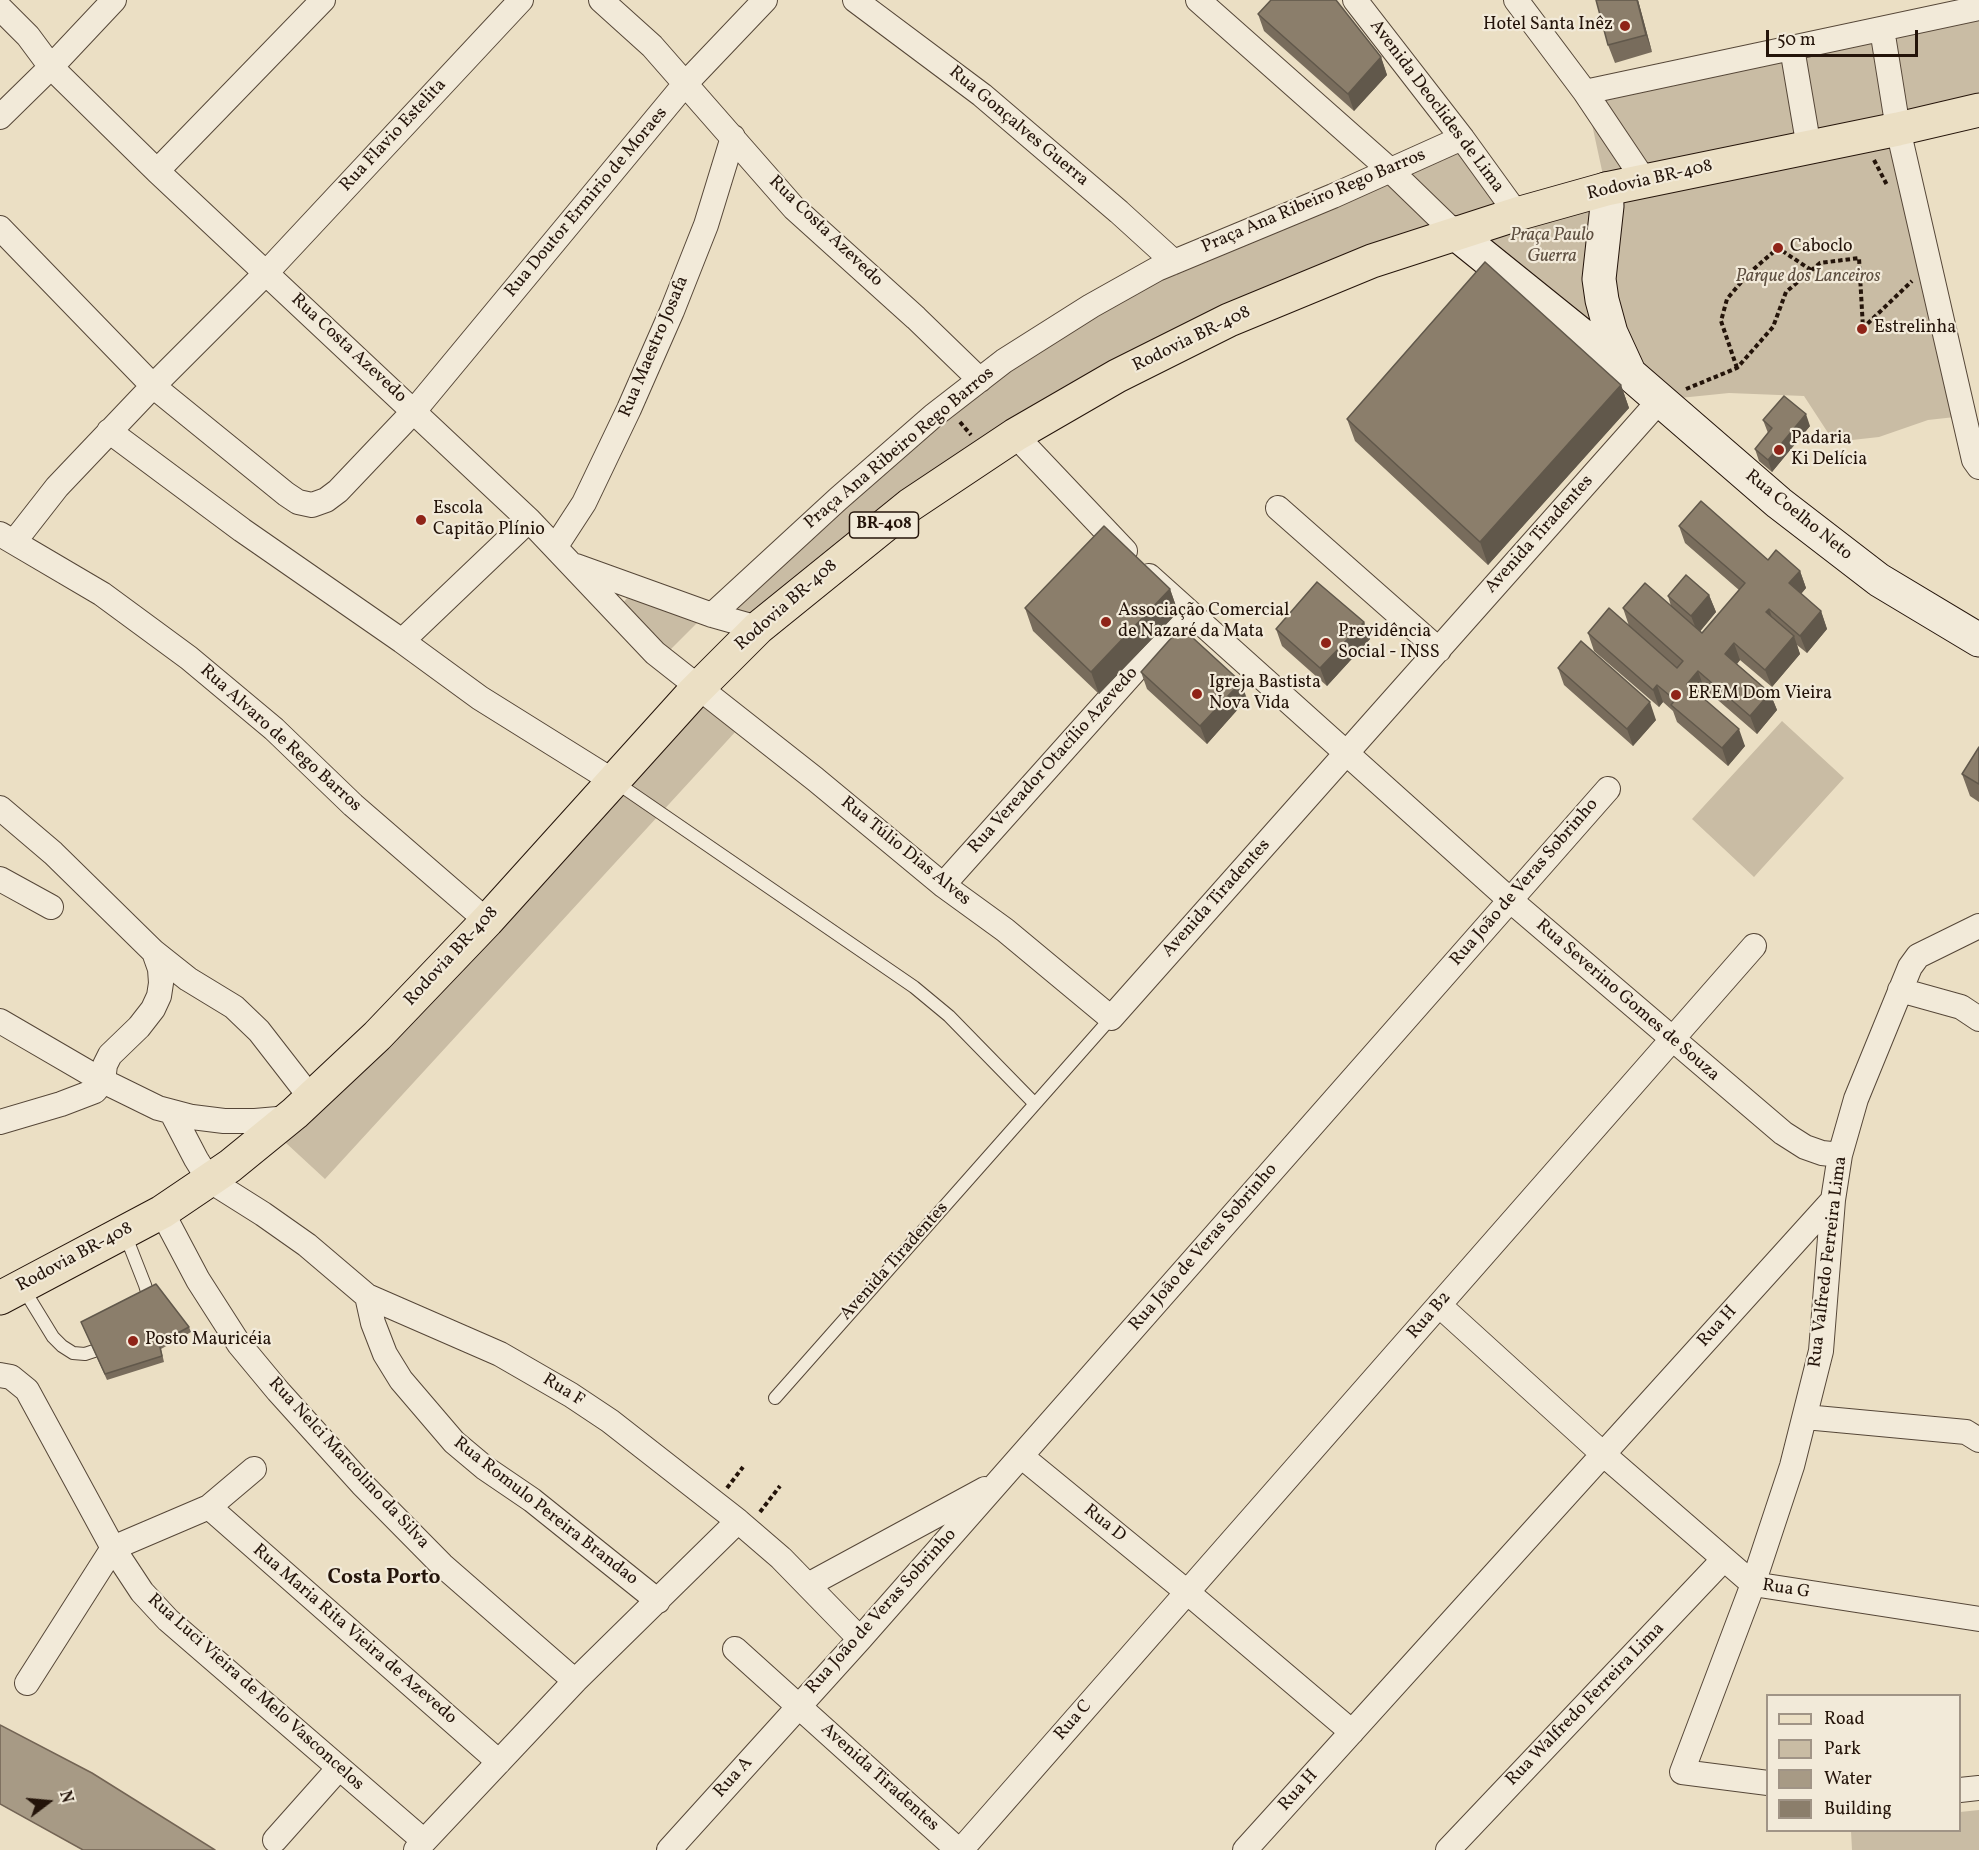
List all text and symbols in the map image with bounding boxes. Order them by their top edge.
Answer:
place label: Hotel Santa Inêz [1483,15,1613,37]
street label: Avenida Deoclides de Lima [1364,16,1508,198]
scale bar [1769,18,1920,56]
marker: Hotel Santa Inêz [1618,19,1632,33]
text: 50 m [1777,28,1816,53]
street label: Rua Gonçalves Guerra [944,62,1092,192]
street label: Rua Flavio Estelita [336,75,452,197]
street label: Rua Doutor Ermirio de Moraes [501,104,673,302]
street label: Praça Ana Ribeiro Rego Barros [1199,145,1429,259]
street label: Rodovia BR-408 [1585,156,1715,206]
street label: Rua Costa Azevedo [763,172,887,292]
park label: Praça Paulo Guerra [1510,226,1594,268]
place label: Caboclo [1790,237,1853,259]
marker: Caboclo [1771,241,1785,255]
park label: Parque dos Lanceiros [1735,267,1881,289]
street label: Rua Maestro Josafa [615,273,695,421]
street label: Rua Costa Azevedo [286,290,410,408]
street label: Rodovia BR-408 [1130,302,1254,378]
place label: Estrelinha [1874,318,1956,340]
marker: Estrelinha [1855,322,1869,336]
street label: Praça Ana Ribeiro Rego Barros [801,363,999,535]
place label: Padaria Ki Delícia [1791,429,1867,472]
marker: Padaria Ki Delícia [1772,443,1786,457]
street label: Rua Coelho Neto [1740,466,1856,566]
street label: Avenida Tiradentes [1481,471,1599,599]
place label: Escola Capitão Plínio [433,499,545,542]
road number: BR-408 [850,512,918,538]
marker: Escola Capitão Plínio [414,513,428,527]
street label: Rodovia BR-408 [731,556,843,656]
place label: Associação Comercial de Nazaré da Mata [1118,601,1289,644]
marker: Associação Comercial de Nazaré da Mata [1099,615,1113,629]
place label: Previdência Social - INSS [1338,622,1440,664]
marker: Previdência Social - INSS [1319,636,1333,650]
street label: Rua Alvaro de Rego Barros [195,661,365,817]
street label: Rua Vereador Otacílio Azevedo [964,663,1144,859]
place label: Igreja Bastista Nova Vida [1209,673,1321,716]
place label: EREM Dom Vieira [1688,684,1832,706]
marker: Igreja Bastista Nova Vida [1190,687,1204,701]
marker: EREM Dom Vieira [1669,688,1683,702]
street label: Rua Túlio Dias Alves [836,793,974,911]
street label: Rua João de Veras Sobrinho [1446,795,1604,971]
street label: Avenida Tiradentes [1158,835,1276,963]
street label: Rodovia BR-408 [400,903,504,1011]
street label: Rua Severino Gomes de Souza [1531,915,1723,1087]
street label: Rua Valfredo Ferreira Lima [1805,1155,1853,1369]
street label: Rua João de Veras Sobrinho [1125,1160,1283,1336]
street label: Avenida Tiradentes [836,1198,954,1326]
street label: Rodovia BR-408 [13,1218,137,1298]
street label: Rua B2 [1404,1288,1456,1344]
street label: Rua H [1694,1302,1742,1352]
place label: Posto Mauricéia [145,1330,271,1352]
marker: Posto Mauricéia [126,1334,140,1348]
street label: Rua F [538,1370,588,1412]
street label: Rua Nelci Marcolino da Silva [263,1374,433,1554]
street label: Rua Romulo Pereira Brandao [448,1433,642,1591]
street label: Rua D [1078,1500,1130,1548]
street label: Rua João de Veras Sobrinho [802,1525,962,1699]
street label: Rua Maria Rita Vieira de Azevedo [247,1540,461,1730]
district label: Costa Porto [327,1566,441,1592]
street label: Rua G [1761,1576,1811,1604]
street label: Rua Luci Vieira de Melo Vasconcelos [142,1590,368,1796]
street label: Rua Walfredo Ferreira Lima [1502,1619,1670,1791]
legend [1766,1694,1961,1832]
street label: Rua C [1051,1696,1097,1746]
text: Road [1824,1707,1865,1732]
street label: Avenida Tiradentes [815,1719,943,1837]
text: Park [1824,1737,1861,1762]
street label: Rua A [710,1753,758,1803]
street label: Rua H [1275,1766,1323,1816]
text: Water [1824,1767,1872,1792]
north arrow [18,1772,78,1832]
text: N [53,1788,77,1806]
text: Building [1824,1797,1892,1822]

